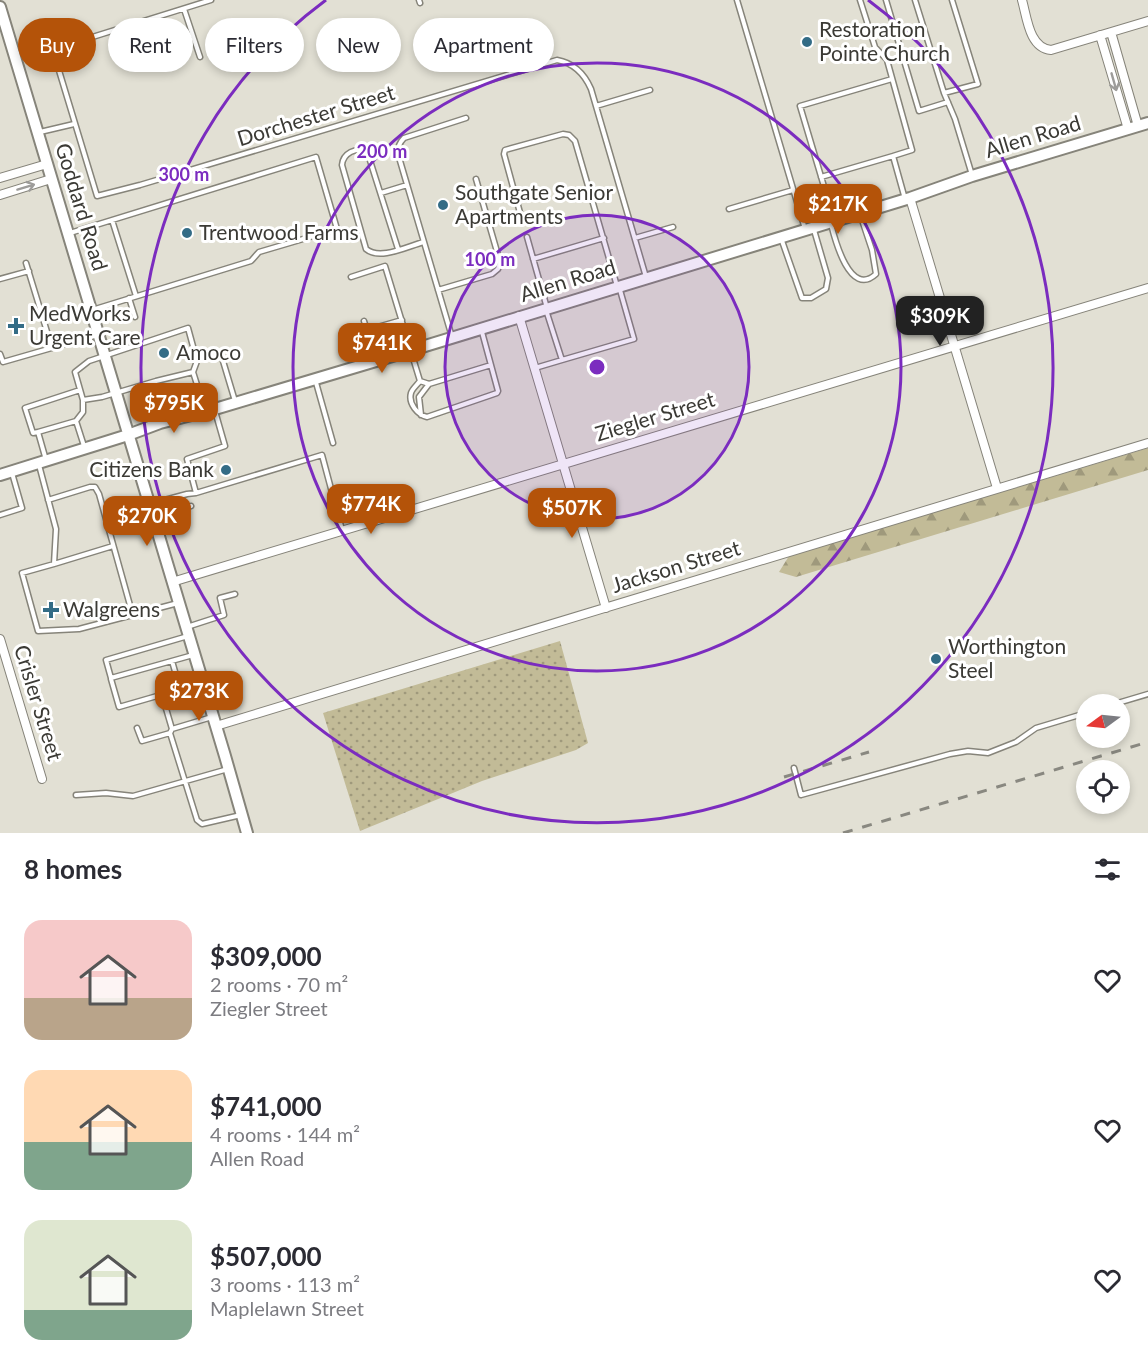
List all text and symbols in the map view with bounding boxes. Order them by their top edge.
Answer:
place label: Restoration Pointe Church [819,16,950,65]
chip: Buy [18,18,96,72]
chip: Rent [108,18,193,72]
chip: Filters [205,18,304,72]
chip: New [316,18,401,72]
chip: Apartment [413,18,554,72]
marker: Restoration Pointe Church [800,35,814,49]
one-way arrow [1109,72,1120,91]
street label: Dorchester Street [234,79,398,150]
street label: Allen Road [982,109,1083,162]
street label: Goddard Road [51,140,114,273]
text: 200 m [357,140,407,162]
text: 300 m [159,163,209,185]
place label: Southgate Senior Apartments [455,179,613,228]
one-way arrow [16,181,35,192]
pin: $217K [796,184,880,235]
text: $217K [808,191,868,215]
marker: Southgate Senior Apartments [436,198,450,212]
place label: Trentwood Farms [199,219,359,244]
marker: Trentwood Farms [180,226,194,240]
text: 100 m [465,248,515,270]
street label: Allen Road [517,253,618,306]
pin: $309K [898,296,982,347]
place label: MedWorks Urgent Care [29,300,141,349]
text: $309K [910,303,970,327]
marker: MedWorks Urgent Care [7,317,25,335]
pin: $741K [340,323,424,374]
text: $741K [352,330,412,354]
place label: Amoco [176,339,241,364]
marker: Amoco [157,346,171,360]
centre of rings [587,357,607,377]
pin: $795K [132,383,216,434]
street label: Ziegler Street [592,385,718,446]
text: $795K [144,390,204,414]
place label: Citizens Bank [89,456,214,481]
marker: Citizens Bank [219,463,233,477]
pin: $774K [329,484,413,535]
pin: $507K [530,488,614,539]
text: $774K [341,491,401,515]
text: $507K [542,495,602,519]
pin: $270K [105,496,189,547]
text: $270K [117,503,177,527]
street label: Jackson Street [608,534,743,597]
place label: Walgreens [63,596,160,621]
marker: Walgreens [44,603,58,617]
place label: Worthington Steel [948,633,1066,682]
street label: Crisler Street [10,642,69,764]
marker: Worthington Steel [929,652,943,666]
pin: $273K [157,671,241,722]
text: $273K [169,678,229,702]
north arrow [1076,694,1130,748]
map controls [1076,694,1130,814]
button: locate [1076,760,1130,814]
text: 8 homes [24,853,122,885]
icon: filters [1091,853,1124,886]
text: $309,000 [210,940,322,972]
icon: home [72,944,144,1016]
icon: heart [1091,964,1124,997]
text: 2 rooms · 70 m² [210,972,348,996]
text: Ziegler Street [210,996,328,1020]
text: $741,000 [210,1090,322,1122]
icon: home [72,1094,144,1166]
icon: heart [1091,1114,1124,1147]
text: 4 rooms · 144 m² [210,1122,360,1146]
text: Allen Road [210,1146,304,1170]
text: $507,000 [210,1240,322,1272]
icon: home [72,1244,144,1316]
icon: heart [1091,1264,1124,1297]
text: 3 rooms · 113 m² [210,1272,360,1296]
text: Maplelawn Street [210,1296,364,1320]

